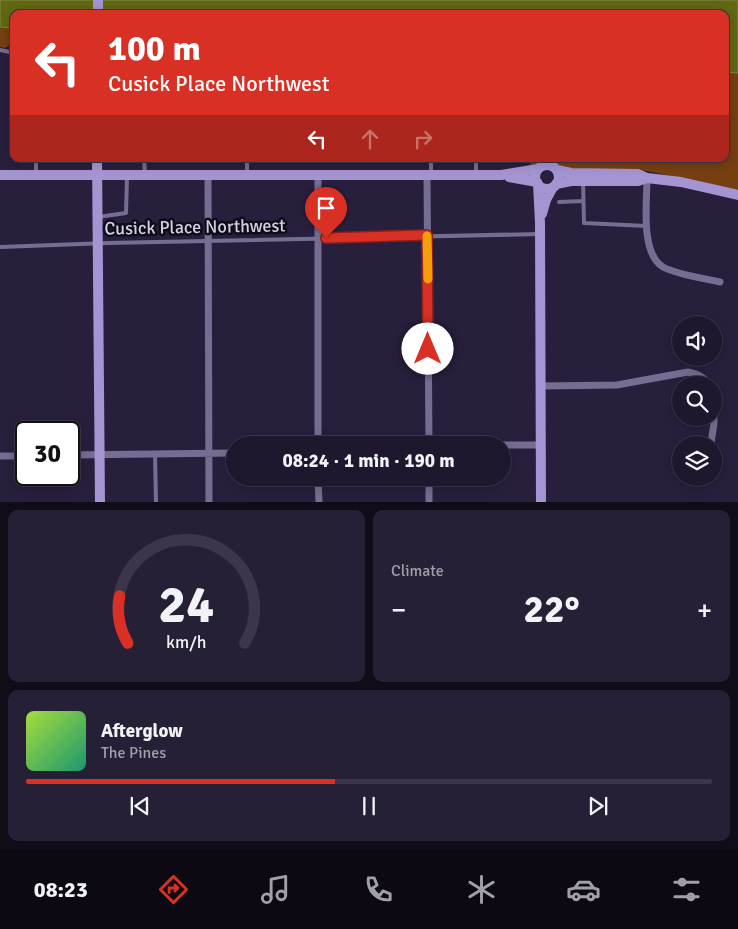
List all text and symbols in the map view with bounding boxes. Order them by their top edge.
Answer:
text: 100 m [108,27,201,70]
icon: left [25,30,90,95]
text: Cusick Place Northwest [108,70,329,97]
icon: left [303,125,331,153]
icon: ahead [356,125,384,153]
icon: right [409,125,437,153]
pin [305,187,347,238]
icon: arrive [312,194,340,222]
street label: Cusick Place Northwest [104,214,286,240]
map controls [672,316,722,486]
button: sound [672,316,722,366]
position arrow [401,322,453,374]
button: search [672,376,722,426]
speed limit sign: 30 [15,421,80,486]
button: layers [672,436,722,486]
text: 08:24 · 1 min · 190 m [282,449,455,473]
text: Climate [391,561,444,581]
text: 24 [158,573,215,637]
text: 22° [523,586,580,633]
text: − [391,593,406,627]
text: + [697,593,712,627]
text: km/h [166,631,207,653]
text: Afterglow [101,719,183,743]
text: The Pines [101,743,166,763]
icon: previous [126,792,154,820]
icon: pause [355,792,383,820]
icon: next [584,792,612,820]
icon: directions [156,872,191,907]
icon: music [258,872,293,907]
icon: phone [361,872,396,907]
icon: climate [464,872,499,907]
icon: car [566,872,601,907]
icon: filters [669,872,704,907]
text: 08:23 [34,876,88,903]

